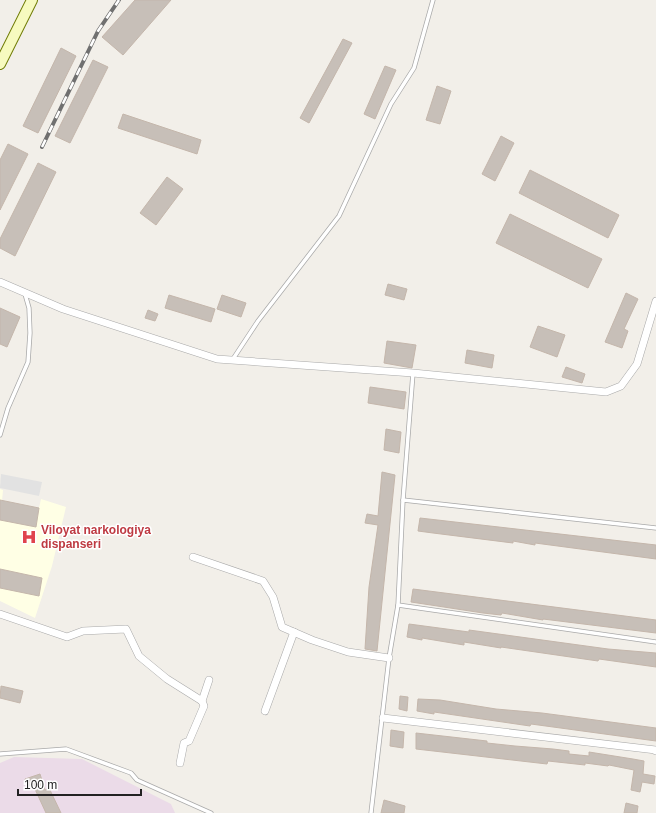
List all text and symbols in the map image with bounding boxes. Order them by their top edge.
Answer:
place label: Viloyat narkologiya dispanseri [41,523,151,551]
hospital icon: Viloyat narkologiya dispanseri [20,528,38,546]
scale bar [18,771,141,797]
text: 100 m [24,778,57,792]

